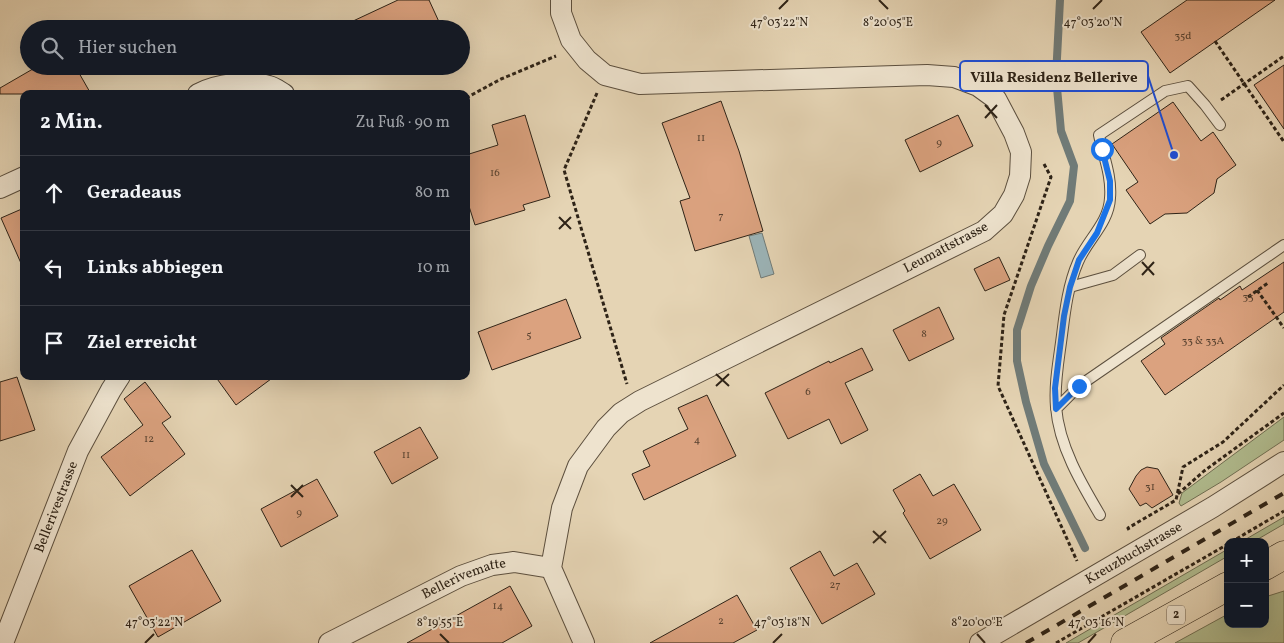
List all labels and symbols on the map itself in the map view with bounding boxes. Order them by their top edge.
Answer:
text: 47°03'22"N [750,15,808,31]
text: 8°20'05"E [863,15,913,31]
text: 47°03'20"N [1064,15,1123,31]
house number: 35d [1174,29,1192,44]
callout: Villa Residenz Bellerive [960,61,1148,91]
text: Villa Residenz Bellerive [970,68,1138,89]
house number: 11 [697,131,705,146]
house number: 9 [936,136,942,151]
route start [1091,138,1114,161]
house number: 16 [490,166,500,181]
house number: 7 [718,209,724,224]
street label: Leumattstrasse [900,217,992,278]
house number: 33 [1242,290,1254,305]
house number: 8 [921,327,927,342]
house number: 5 [526,328,532,343]
house number: 33 & 33A [1182,334,1225,349]
route end [1068,375,1091,398]
house number: 6 [805,385,811,400]
house number: 12 [144,432,154,447]
house number: 4 [694,433,701,448]
house number: 11 [402,448,410,463]
street label: Bellerivestrasse [30,458,83,556]
house number: 31 [1145,480,1155,495]
house number: 9 [296,506,302,521]
house number: 29 [936,514,948,529]
street label: Kreuzbuchstrasse [1082,517,1186,589]
street label: Bellerivematte [418,554,507,604]
house number: 27 [830,578,840,593]
house number: 14 [493,599,504,614]
road number: 2 [1167,606,1185,624]
house number: 2 [718,614,724,629]
text: 47°03'22"N [125,615,183,631]
text: 8°19'55"E [417,615,463,631]
text: 47°03'18"N [754,615,810,631]
text: 8°20'00"E [951,615,1003,631]
text: 47°03'16"N [1068,615,1124,631]

